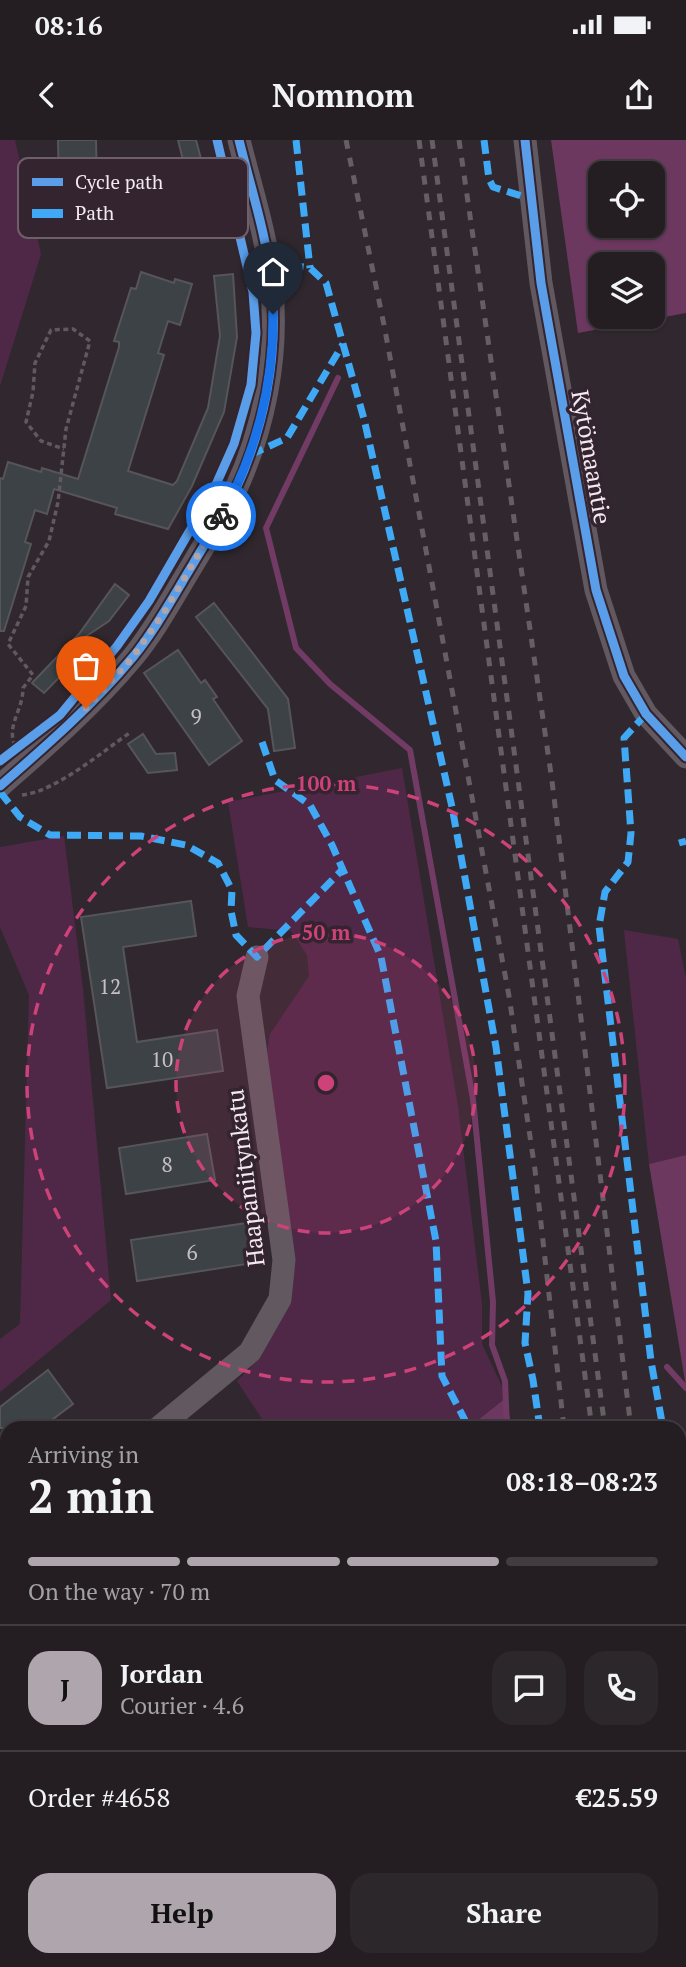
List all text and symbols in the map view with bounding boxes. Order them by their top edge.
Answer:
text: 08:16 [35,8,103,42]
text: Nomnom [272,74,414,116]
icon: back [28,76,66,114]
icon: share [620,76,658,114]
legend [18,158,248,238]
map controls [588,161,665,329]
button: locate [588,161,665,238]
text: Cycle path [75,169,163,194]
text: Path [75,200,114,225]
pin [243,242,303,314]
button: layers [588,252,665,329]
icon: home [254,253,292,291]
street label: Kytömaantie [564,387,620,527]
courier [186,481,256,551]
icon: bike [202,497,240,535]
pin [56,636,116,708]
icon: bag [67,647,105,685]
house number: 9 [190,702,202,730]
text: 100 m [296,769,357,797]
text: 50 m [302,918,351,946]
house number: 12 [99,972,121,1000]
house number: 10 [151,1045,173,1073]
centre of rings [314,1071,338,1095]
street label: Haapaniitynkatu [218,1087,272,1269]
house number: 8 [161,1150,173,1178]
house number: 6 [186,1238,198,1266]
text: Arriving in [28,1439,139,1470]
text: 08:18–08:23 [506,1464,658,1498]
text: 2 min [28,1465,154,1526]
text: On the way · 70 m [28,1576,210,1607]
button: chat [492,1651,566,1725]
button: phone [584,1651,658,1725]
text: Jordan [120,1656,203,1690]
text: J [60,1671,70,1705]
text: Courier · 4.6 [120,1690,244,1721]
text: Order #4658 [28,1780,170,1814]
text: €25.59 [577,1780,658,1814]
button: Help [28,1873,336,1953]
button: Share [350,1873,658,1953]

